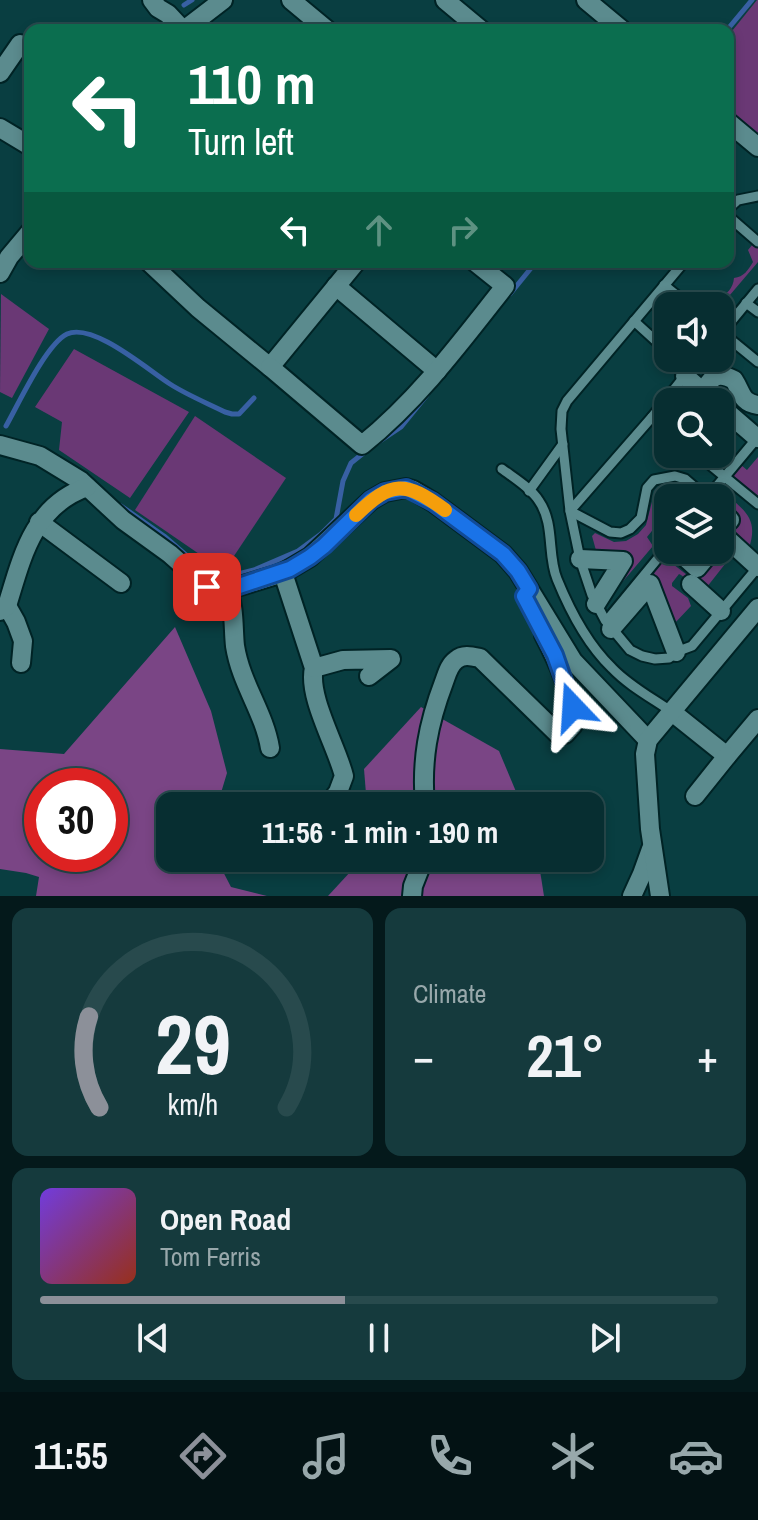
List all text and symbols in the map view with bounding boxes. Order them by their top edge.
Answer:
text: 110 m [188,46,316,121]
icon: left [56,56,160,160]
text: Turn left [188,118,294,166]
icon: left [273,208,317,252]
icon: ahead [357,208,401,252]
icon: right [441,208,485,252]
map controls [654,292,734,564]
button: sound [654,292,734,372]
button: search [654,388,734,468]
button: layers [654,484,734,564]
pin [173,553,241,621]
icon: arrive [185,565,229,609]
position arrow [531,665,615,749]
speed limit sign: 30 [24,768,128,872]
text: 11:56 · 1 min · 190 m [262,812,498,852]
text: Climate [413,976,486,1011]
text: 29 [155,988,230,1100]
text: 21° [526,1015,605,1096]
text: − [413,1026,434,1086]
text: + [697,1026,718,1086]
text: km/h [167,1085,218,1124]
text: Open Road [160,1199,291,1239]
text: Tom Ferris [160,1239,261,1274]
icon: previous [131,1316,175,1360]
icon: pause [357,1316,401,1360]
icon: next [583,1316,627,1360]
icon: directions [175,1428,231,1484]
icon: music [298,1428,354,1484]
icon: phone [422,1428,478,1484]
icon: climate [545,1428,601,1484]
icon: car [668,1428,724,1484]
text: 11:55 [34,1432,108,1480]

